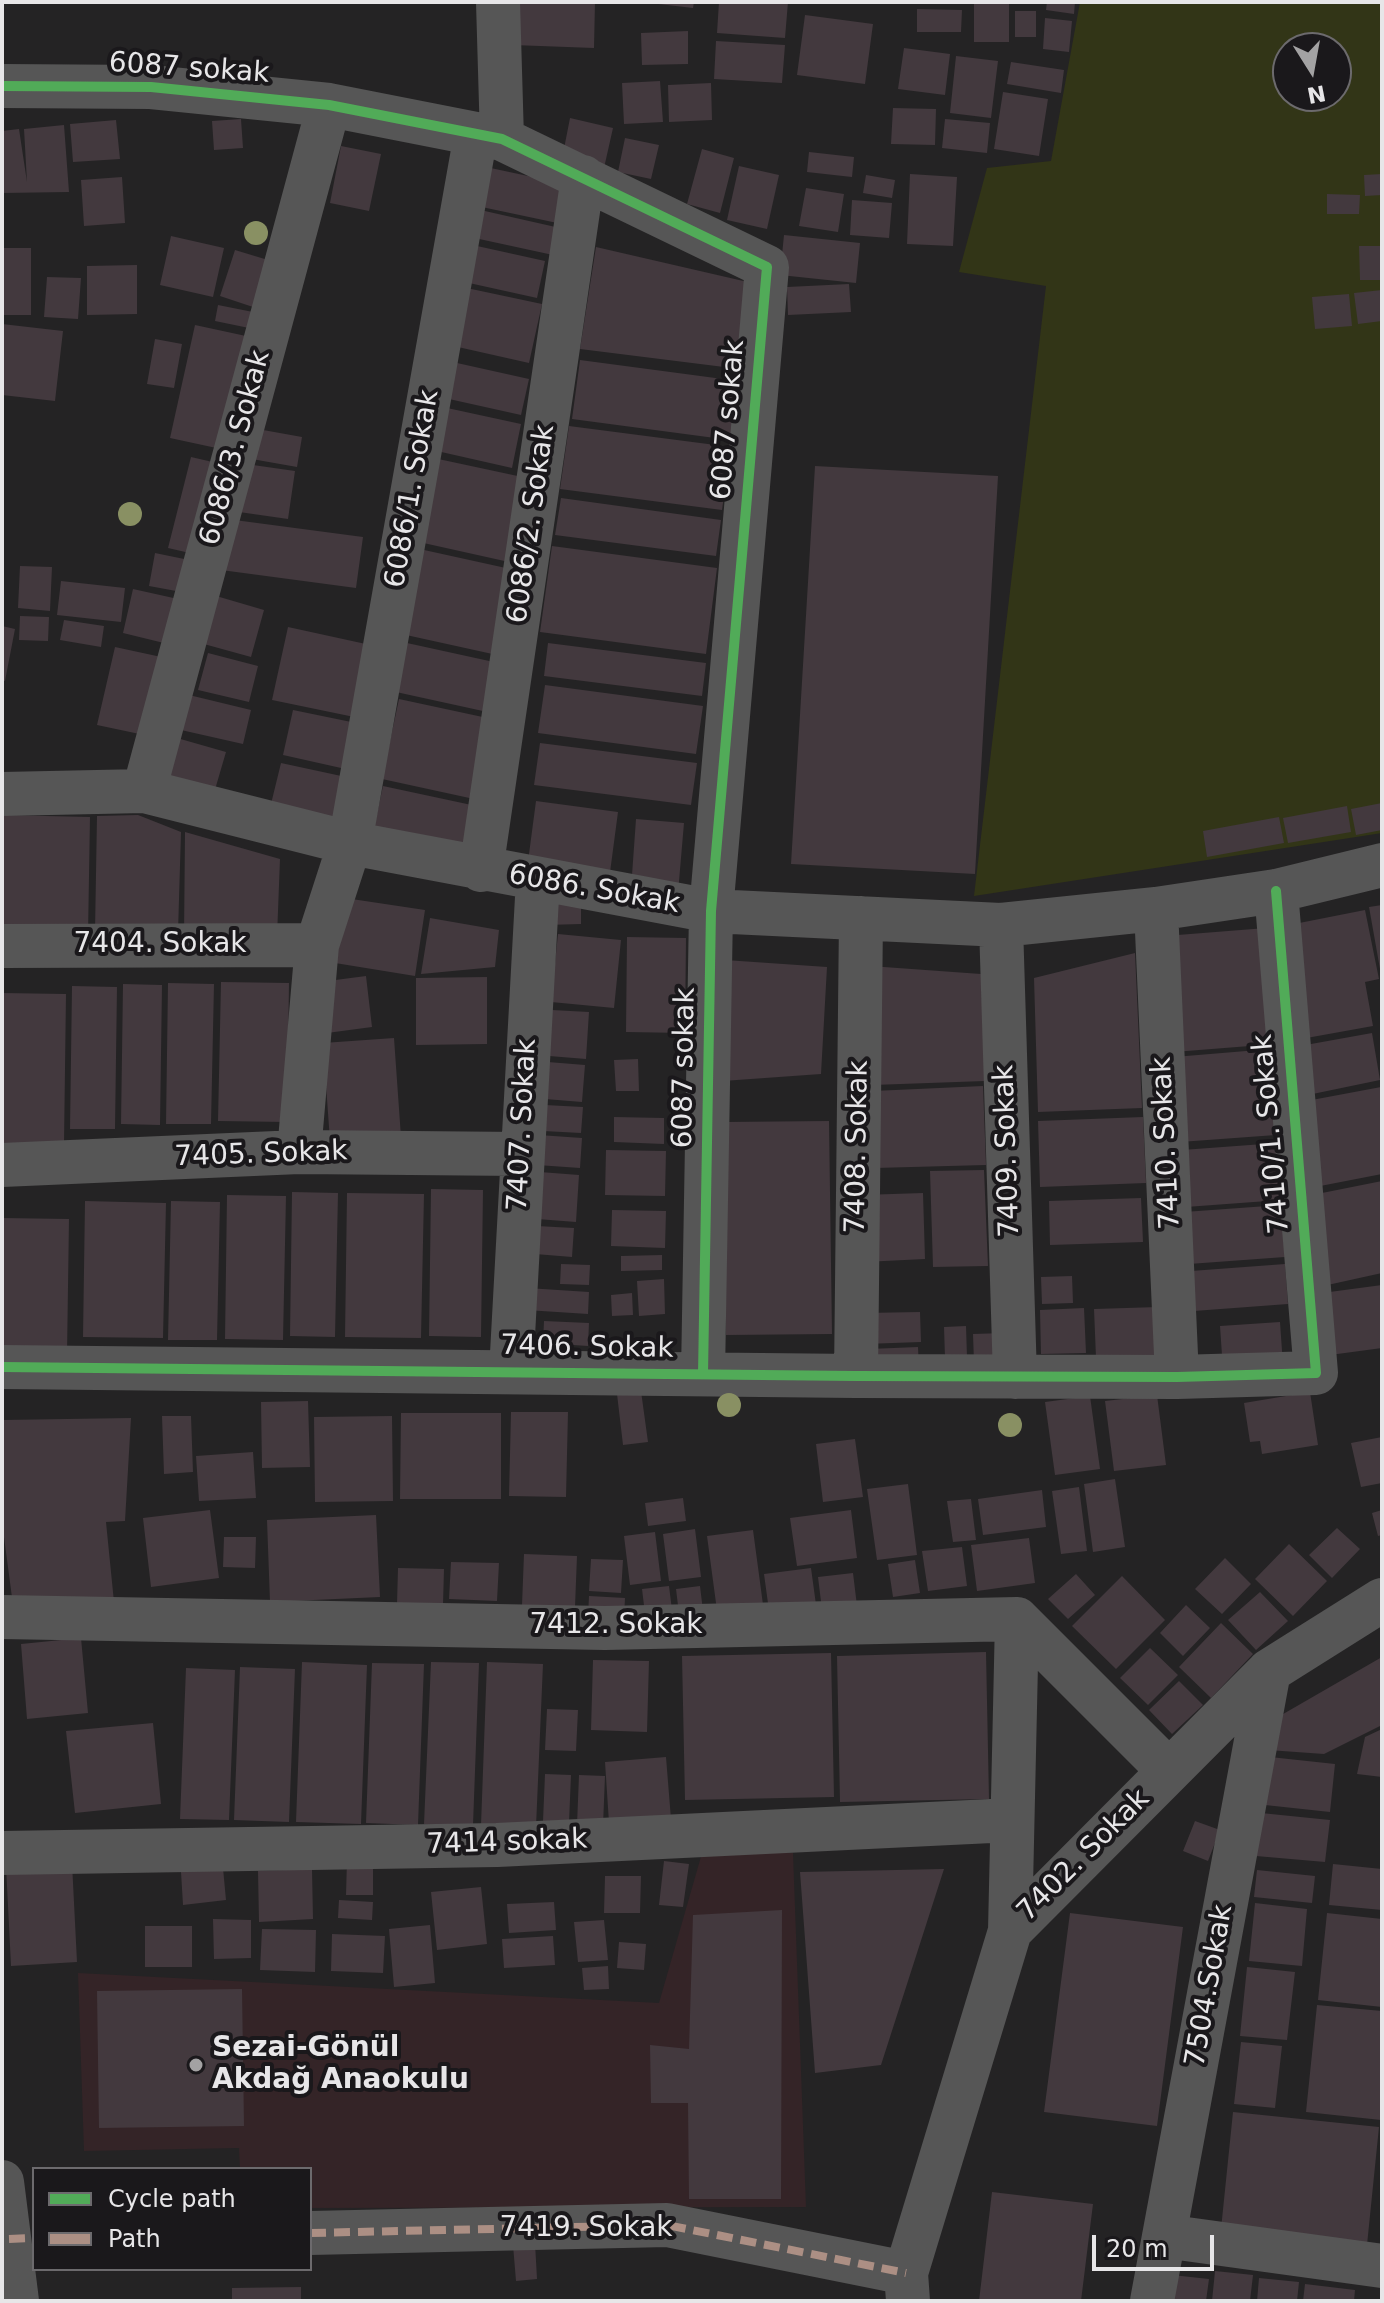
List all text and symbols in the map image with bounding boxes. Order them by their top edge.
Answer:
north arrow [1272,32,1352,112]
street label: 6087 sokak [108,47,270,91]
text: N [1305,80,1328,108]
street label: 6087 sokak [705,338,753,502]
street label: 6086/3. Sokak [194,347,278,549]
street label: 6086/1. Sokak [379,387,447,591]
street label: 6086/2. Sokak [501,422,563,626]
street label: 6086. Sokak [506,858,682,922]
street label: 7404. Sokak [73,928,247,962]
street label: 6087 sokak [667,987,703,1149]
street label: 7410/1. Sokak [1247,1033,1297,1235]
street label: 7407. Sokak [502,1038,544,1212]
street label: 7410. Sokak [1146,1056,1188,1230]
street label: 7408. Sokak [840,1060,876,1234]
street label: 7409. Sokak [988,1064,1028,1238]
street label: 7405. Sokak [174,1135,348,1175]
street label: 7406. Sokak [500,1330,674,1366]
street label: 7412. Sokak [529,1609,703,1643]
street label: 7402. Sokak [1011,1783,1157,1929]
street label: 7414 sokak [426,1823,588,1863]
street label: 7504.Sokak [1179,1902,1241,2070]
place label: Sezai-Gönül Akdağ Anaokulu [212,2032,469,2098]
marker: Sezai-Gönül Akdağ Anaokulu [187,2056,205,2074]
legend [32,2167,312,2271]
text: Cycle path [108,2185,236,2213]
street label: 7419. Sokak [499,2212,673,2246]
scale bar [1096,2219,1218,2269]
text: Path [108,2225,161,2253]
text: 20 m [1106,2235,1168,2263]

